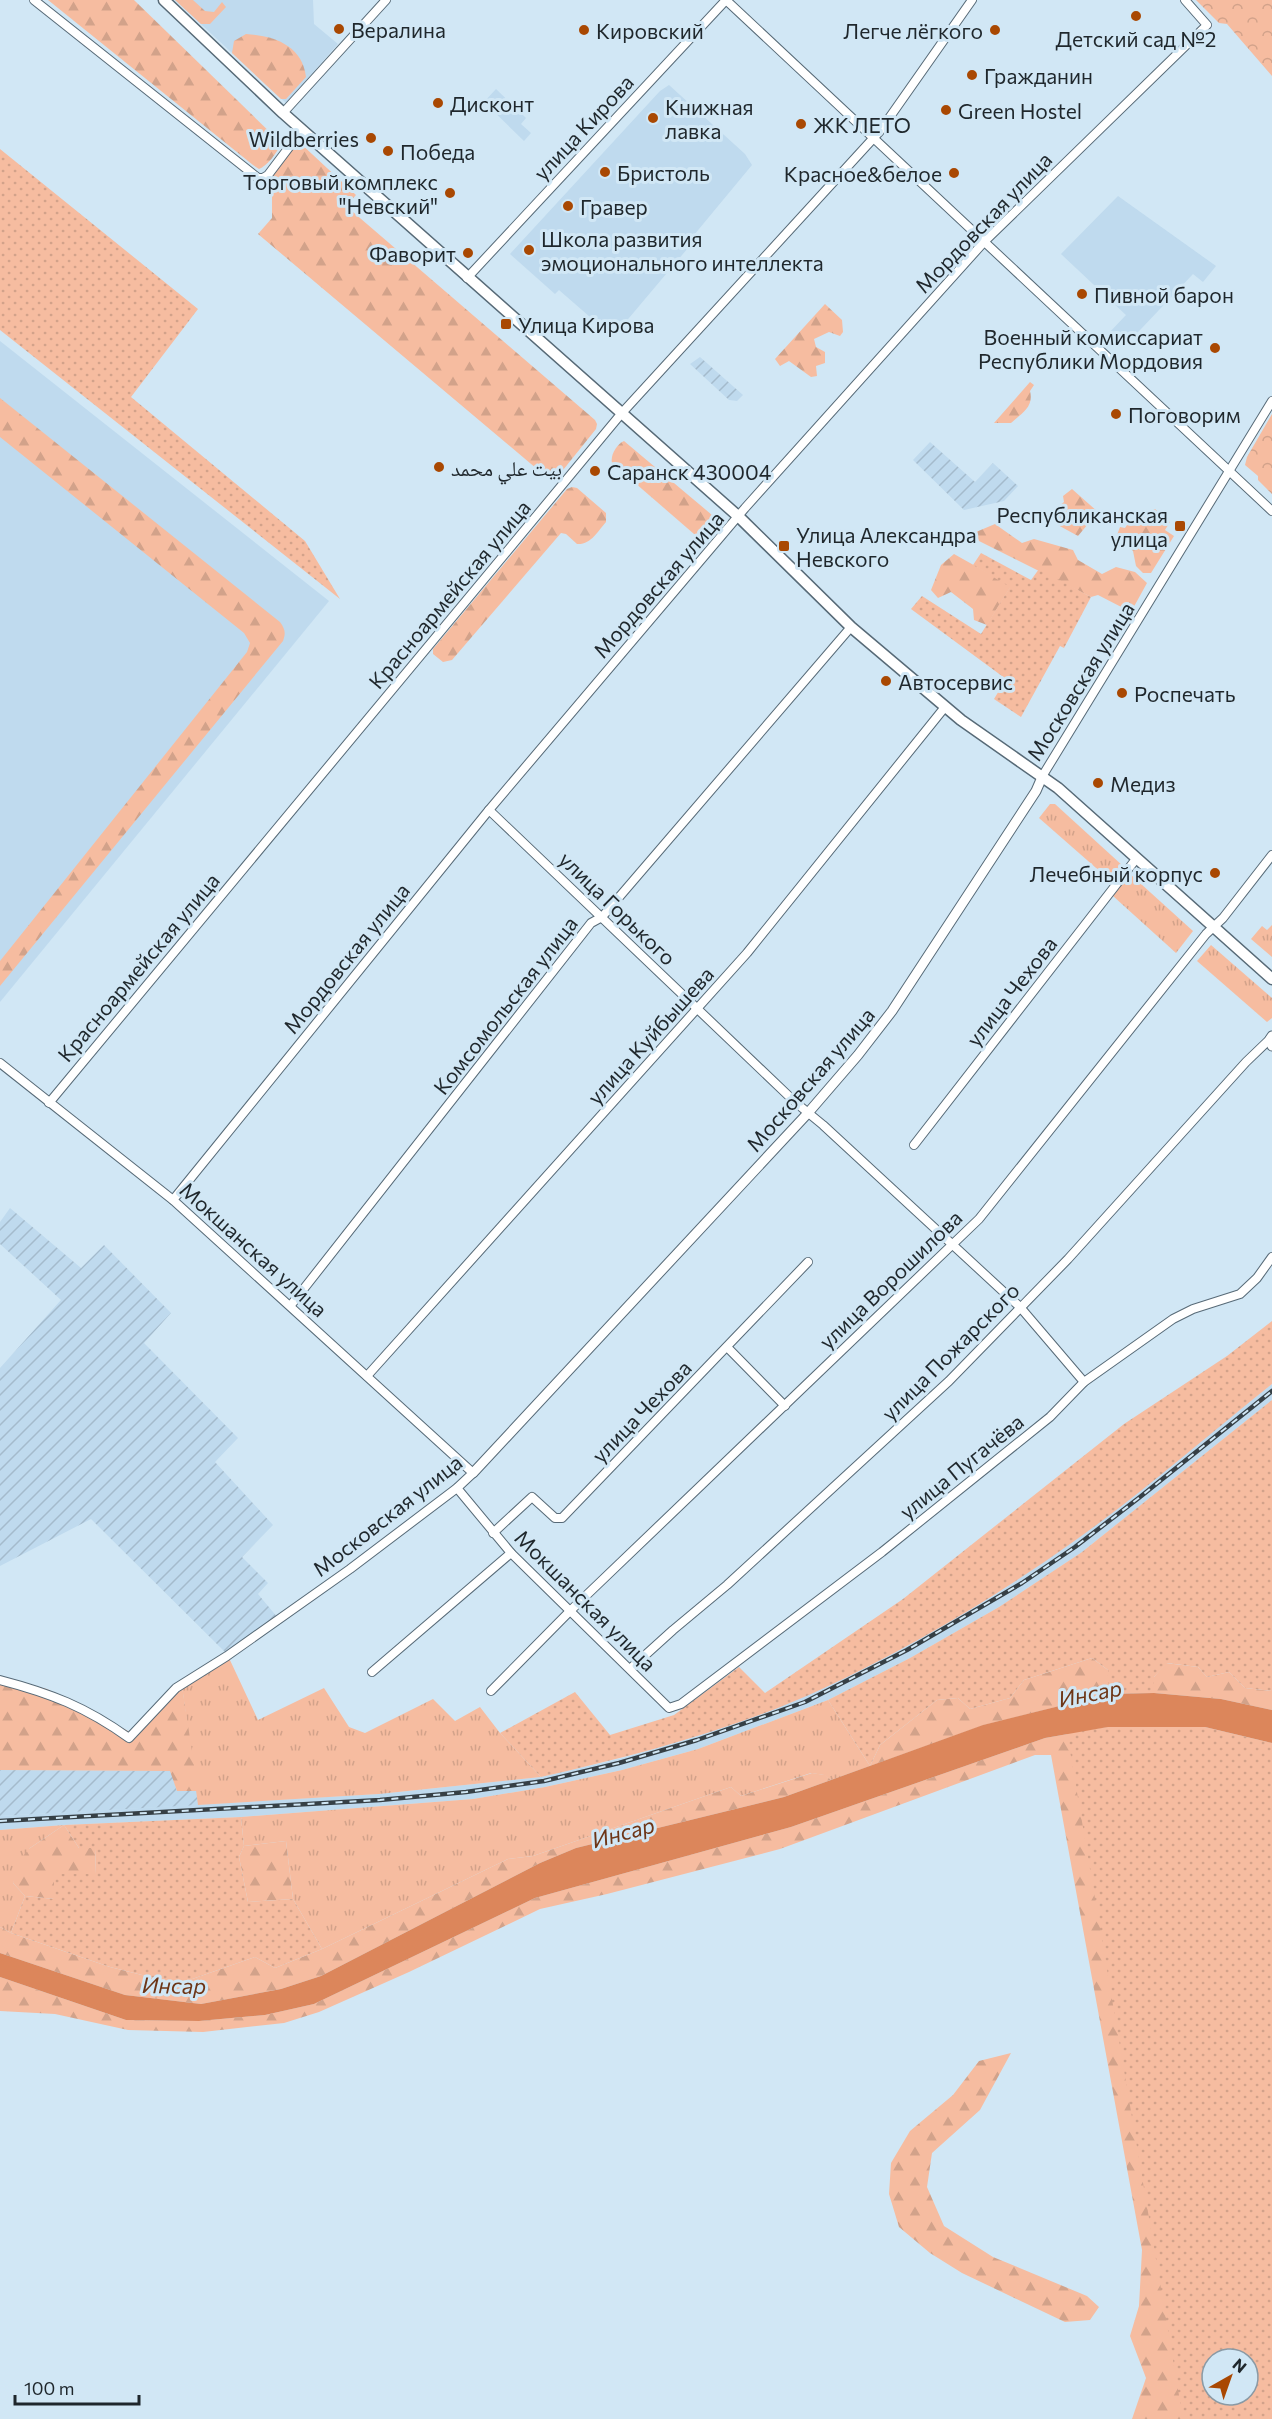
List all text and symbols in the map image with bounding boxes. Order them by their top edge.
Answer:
marker: Детский сад №2 [1129,9,1143,23]
place label: Вералина [351,17,446,42]
place label: Кировский [596,18,704,43]
place label: Легче лёгкого [843,18,983,43]
marker: Вералина [332,22,346,36]
marker: Кировский [577,23,591,37]
marker: Легче лёгкого [988,23,1002,37]
place label: Детский сад №2 [1056,26,1216,51]
place label: Гражданин [984,63,1093,88]
marker: Гражданин [965,68,979,82]
street label: улица Кирова [528,69,638,185]
place label: Дисконт [450,91,534,116]
place label: Книжная лавка [665,94,754,143]
marker: Дисконт [431,96,445,110]
place label: Green Hostel [958,98,1082,123]
marker: Green Hostel [939,103,953,117]
marker: Книжная лавка [646,111,660,125]
place label: ЖК ЛЕТО [813,112,911,137]
marker: ЖК ЛЕТО [794,117,808,131]
place label: Wildberries [248,126,359,151]
marker: Wildberries [364,131,378,145]
place label: Победа [400,139,475,164]
marker: Победа [381,144,395,158]
street label: Мордовская улица [909,146,1057,298]
place label: Бристоль [617,160,710,185]
place label: Красное&белое [784,161,942,186]
marker: Бристоль [598,165,612,179]
marker: Красное&белое [947,166,961,180]
place label: Торговый комплекс "Невский" [243,169,438,218]
marker: Торговый комплекс "Невский" [443,186,457,200]
place label: Гравер [580,194,648,219]
marker: Гравер [561,199,575,213]
place label: Школа развития эмоционального интеллекта [541,226,824,275]
place label: Фаворит [369,241,456,266]
marker: Школа развития эмоционального интеллекта [522,243,536,257]
marker: Фаворит [461,246,475,260]
place label: Пивной барон [1094,282,1234,307]
marker: Пивной барон [1075,287,1089,301]
place label: Улица Кирова [518,312,654,337]
marker: Улица Кирова [499,317,513,331]
place label: Военный комиссариат Республики Мордовия [978,324,1203,373]
marker: Военный комиссариат Республики Мордовия [1208,341,1222,355]
place label: Поговорим [1128,402,1241,427]
marker: Поговорим [1109,407,1123,421]
place label: بيت علي محمد [451,455,562,485]
place label: Саранск 430004 [607,459,772,484]
marker: بيت علي محمد [432,460,446,474]
marker: Саранск 430004 [588,464,602,478]
street label: Красноармейская улица [363,495,535,693]
place label: Республиканская улица [997,502,1168,551]
street label: Мордовская улица [588,506,728,662]
marker: Республиканская улица [1173,519,1187,533]
place label: Улица Александра Невского [796,522,977,571]
marker: Улица Александра Невского [777,539,791,553]
street label: Московская улица [1021,597,1139,765]
place label: Автосервис [898,669,1013,694]
marker: Автосервис [879,674,893,688]
place label: Роспечать [1134,681,1236,706]
marker: Роспечать [1115,686,1129,700]
place label: Медиз [1110,771,1176,796]
marker: Медиз [1091,776,1105,790]
street label: улица Горького [555,846,681,970]
place label: Лечебный корпус [1030,861,1203,886]
marker: Лечебный корпус [1208,866,1222,880]
street label: Красноармейская улица [52,868,224,1066]
street label: Мордовская улица [278,878,414,1038]
street label: Комсомольская улица [428,911,582,1099]
street label: улица Чехова [961,931,1061,1051]
street label: улица Куйбышева [582,961,718,1109]
street label: Московская улица [741,1002,879,1156]
street label: Мокшанская улица [175,1176,333,1322]
street label: улица Ворошилова [813,1205,967,1353]
street label: улица Пожарского [876,1277,1024,1425]
street label: улица Чехова [586,1355,696,1467]
street label: улица Пугачёва [894,1408,1028,1524]
street label: Московская улица [307,1449,467,1581]
street label: Мокшанская улица [510,1524,662,1676]
water label: Инсар [1056,1674,1124,1712]
water label: Инсар [588,1811,658,1853]
water label: Инсар [142,1971,206,1999]
north arrow [1200,2347,1260,2407]
text: N [1229,2354,1251,2376]
scale bar [15,2368,140,2406]
text: 100 m [24,2377,74,2399]

